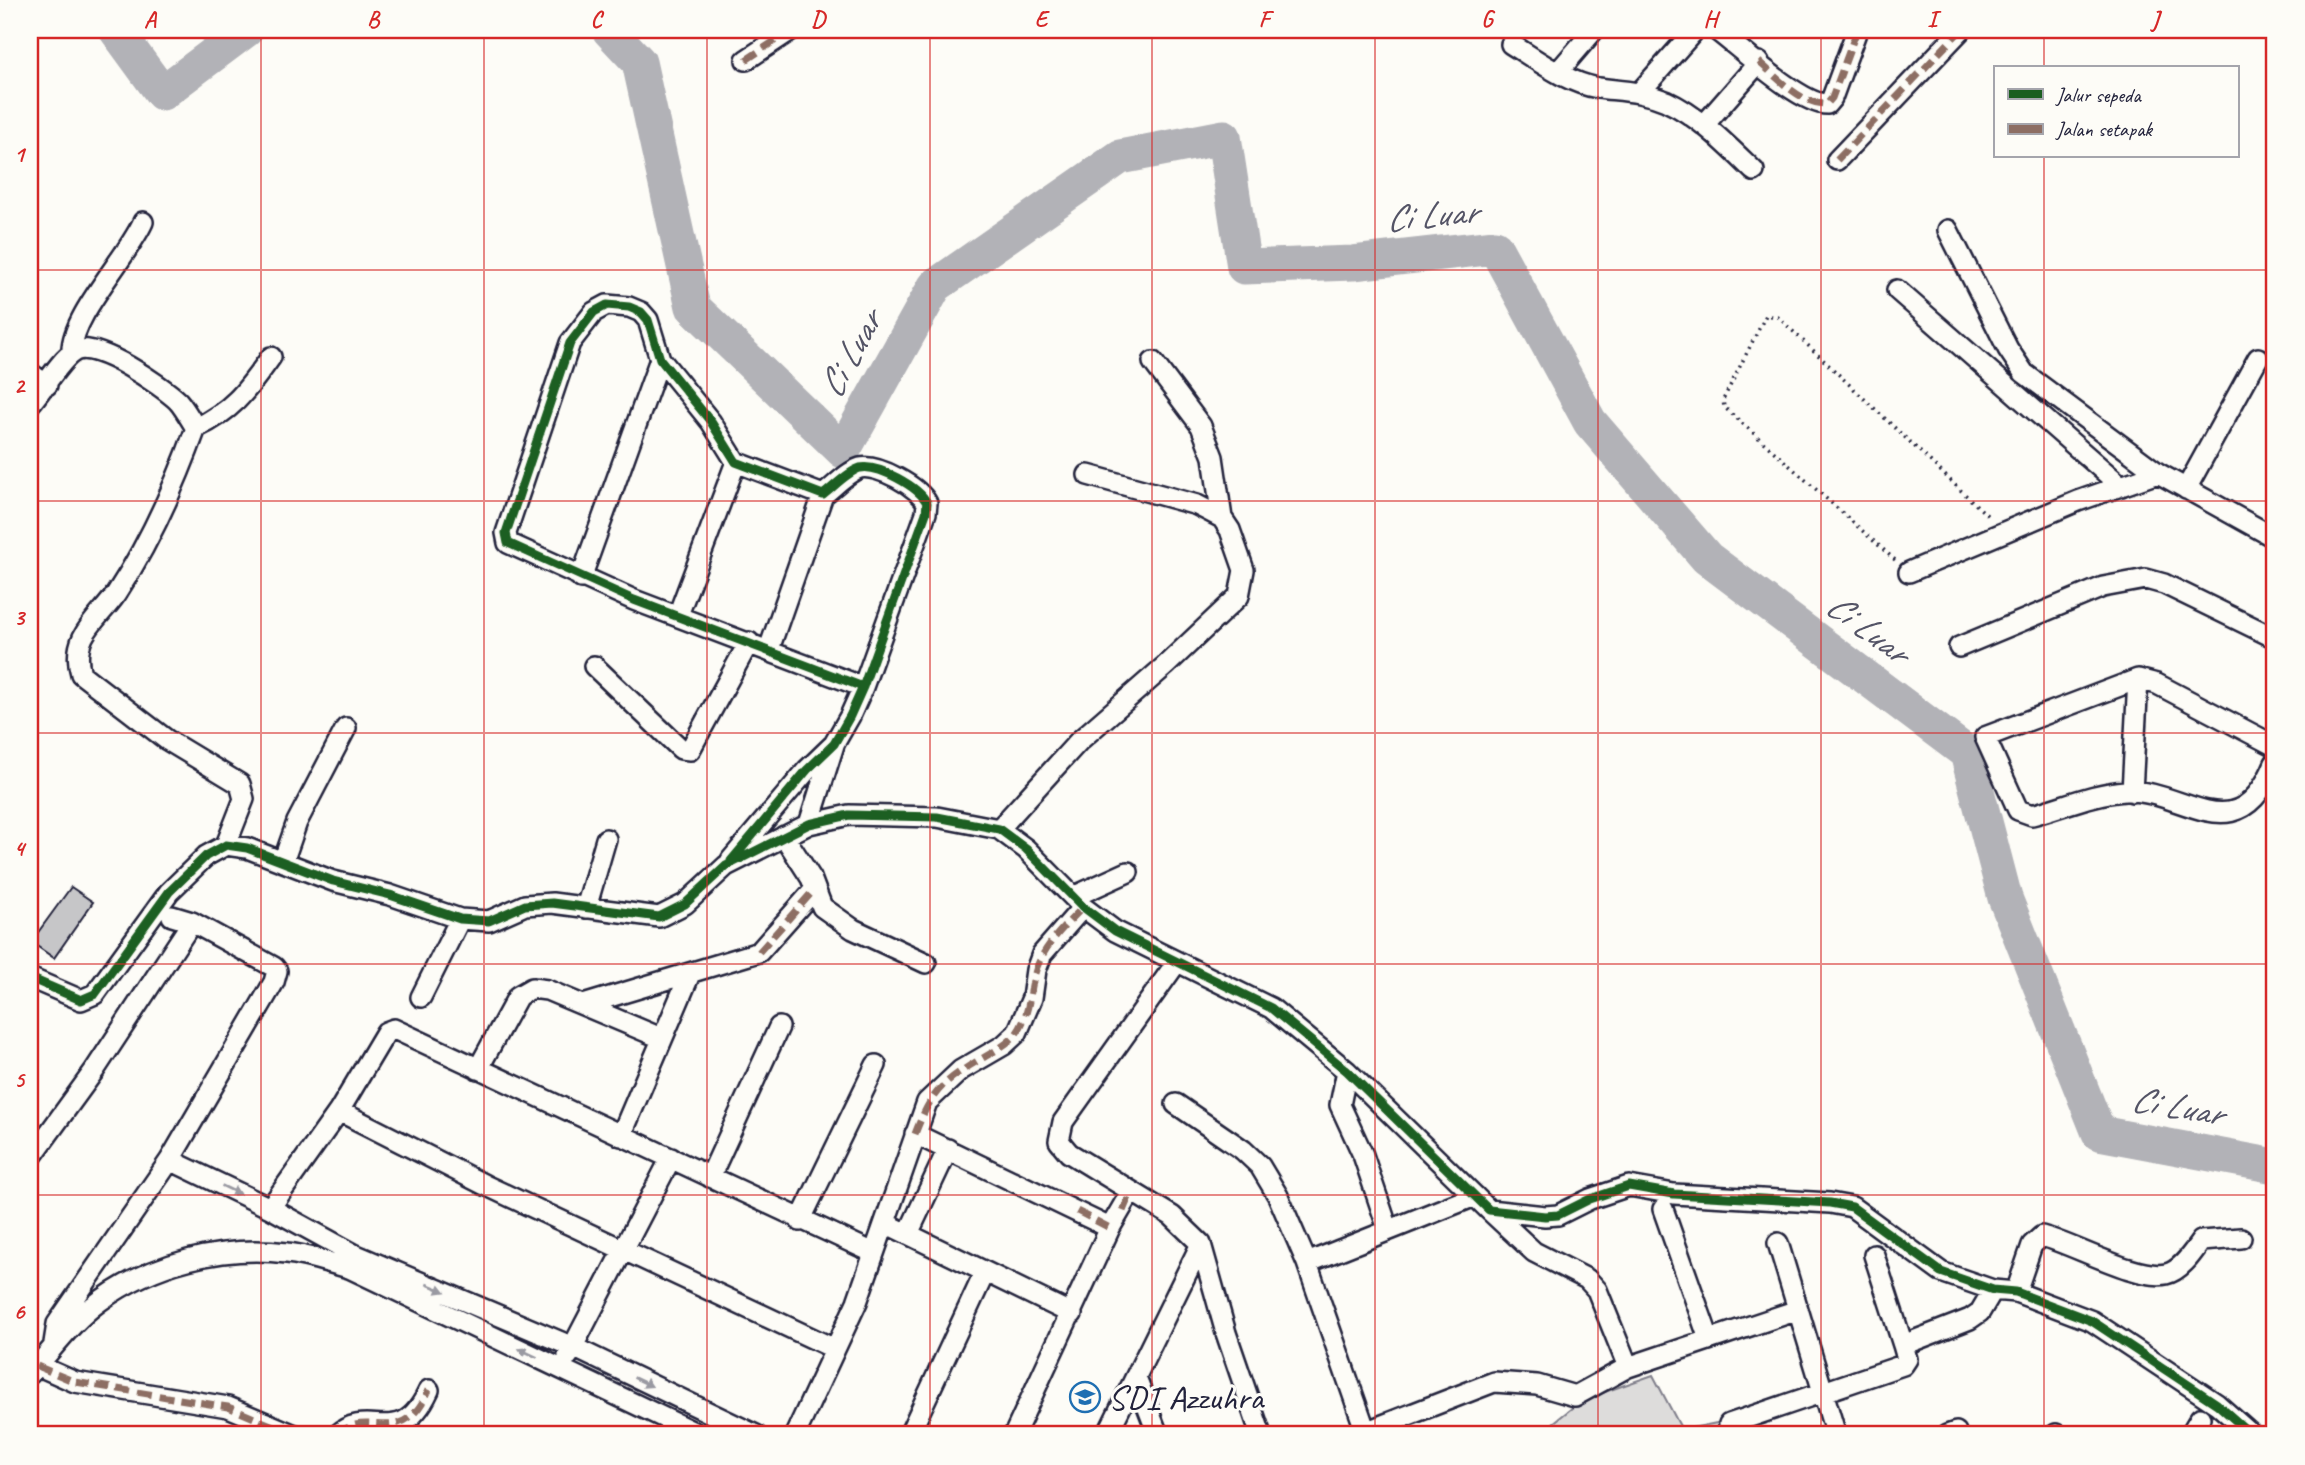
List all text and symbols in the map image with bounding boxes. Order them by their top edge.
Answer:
text: A [144,5,158,34]
text: B [367,5,381,34]
text: C [591,5,605,34]
text: D [811,5,827,34]
text: E [1035,5,1051,34]
text: F [1259,5,1275,34]
text: G [1481,5,1496,34]
text: H [1703,5,1721,34]
text: I [1927,5,1942,34]
text: J [2149,5,2162,34]
legend [1994,66,2238,158]
text: Jalur sepeda [2055,82,2142,108]
text: Jalan setapak [2055,116,2153,142]
text: 1 [14,140,27,169]
water label: Ci Luar [1384,187,1485,242]
water label: Ci Luar [807,297,895,406]
text: 2 [14,371,27,400]
water label: Ci Luar [1817,581,1924,678]
text: 3 [14,603,27,632]
text: 4 [14,834,27,863]
text: 5 [14,1065,26,1094]
water label: Ci Luar [2128,1074,2233,1138]
one-way arrow [221,1184,241,1195]
one-way arrow [426,1282,447,1293]
text: 6 [14,1297,27,1326]
one-way arrow [518,1347,538,1359]
place label: SDI Azzuhra [1108,1375,1265,1420]
one-way arrow [633,1376,653,1387]
school or university icon: SDI Azzuhra [1068,1380,1102,1414]

